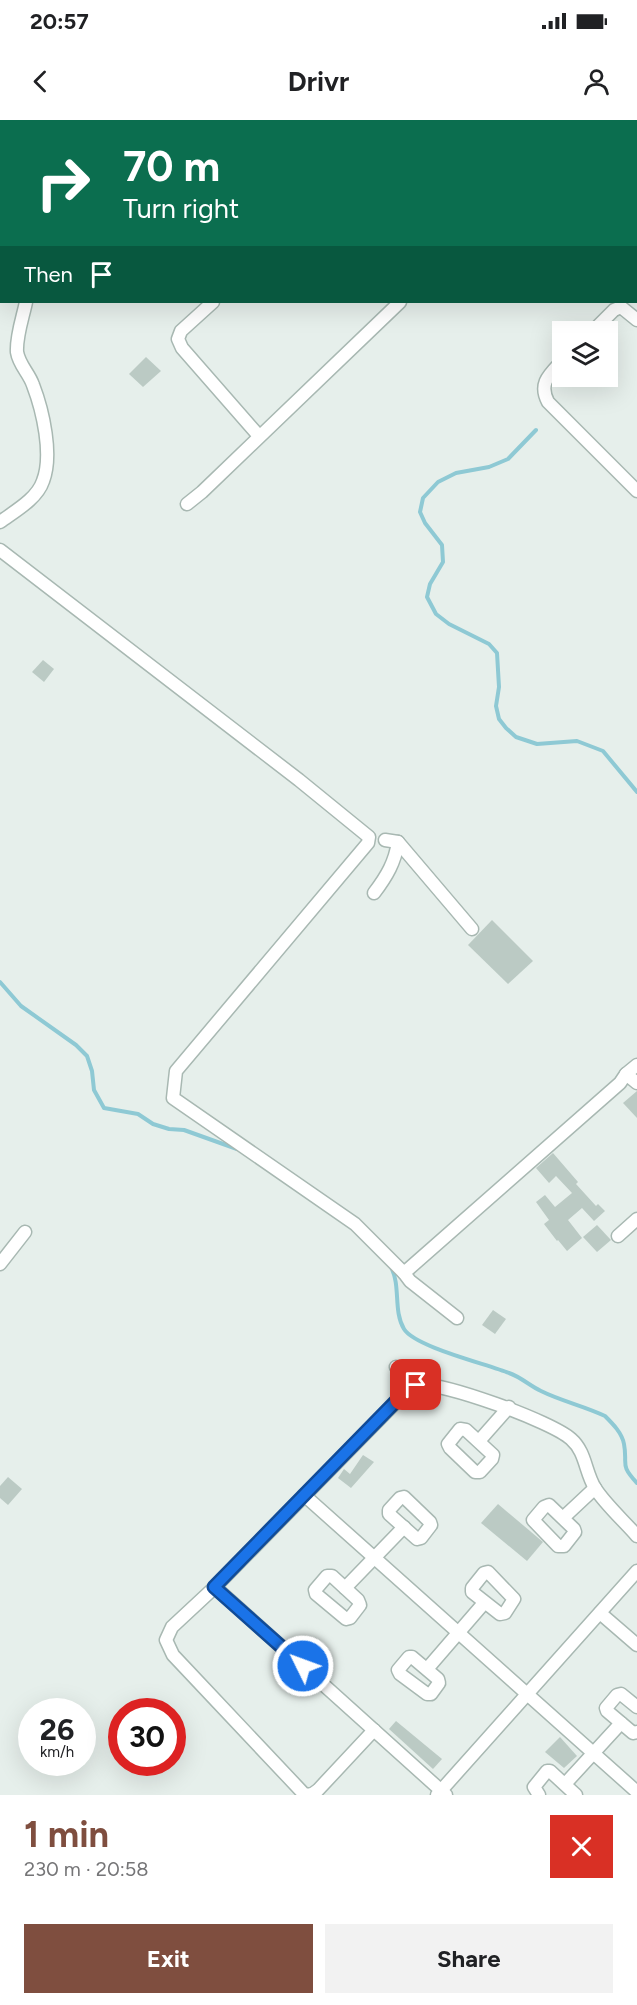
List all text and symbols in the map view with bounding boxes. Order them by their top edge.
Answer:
text: 20:57 [30,8,89,35]
icon: back [24,65,57,98]
text: Drivr [288,65,349,98]
icon: person [580,65,613,98]
text: 70 m [123,141,220,192]
icon: right [24,144,102,222]
text: Turn right [123,192,239,225]
icon: arrive [85,258,118,291]
text: Then [24,261,73,288]
map controls [552,321,618,387]
button: layers [552,321,618,387]
pin [390,1359,441,1410]
icon: arrive [399,1368,432,1401]
position arrow [271,1634,335,1698]
speed limit sign: 30 [108,1698,186,1776]
text: 26 [40,1711,74,1748]
text: km/h [40,1743,74,1761]
text: 1 min [24,1813,109,1856]
button: close [550,1815,613,1878]
text: 230 m · 20:58 [24,1857,149,1881]
button: Exit [24,1924,313,1993]
button: Share [325,1924,613,1993]

